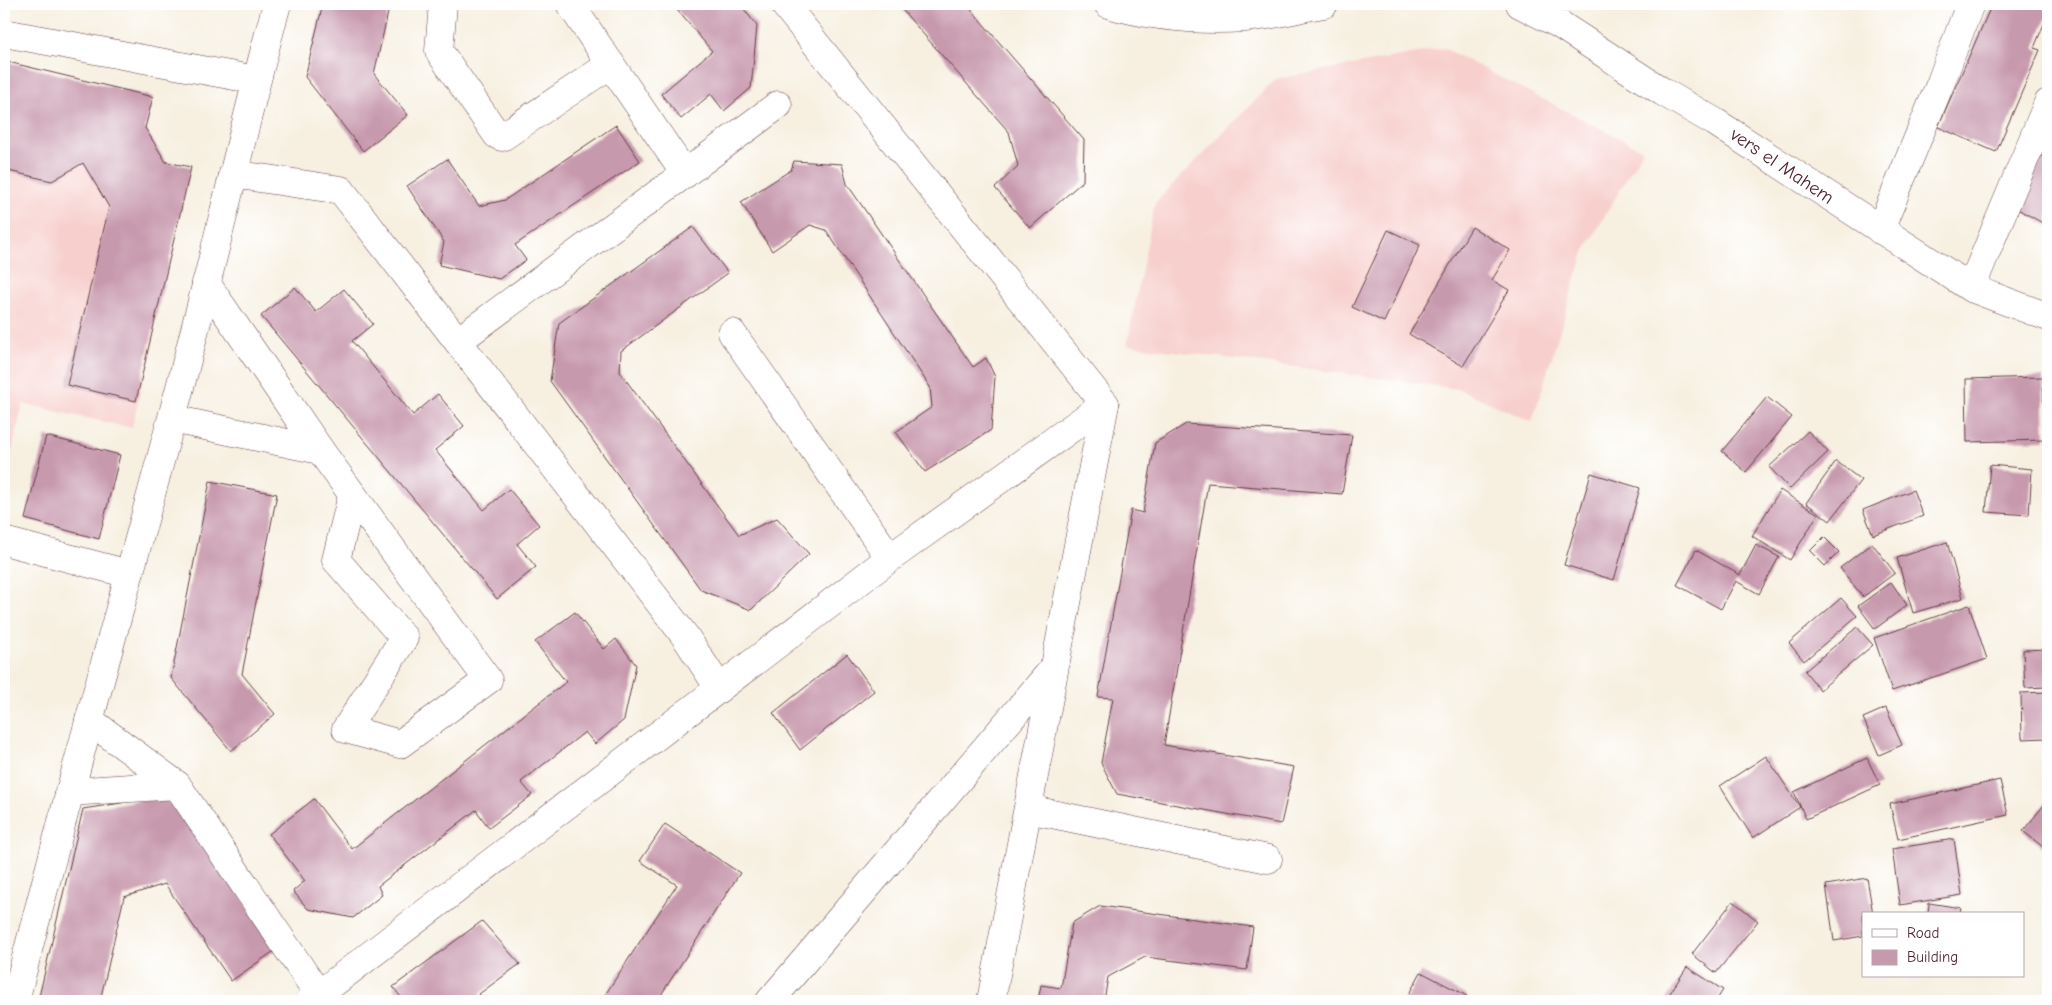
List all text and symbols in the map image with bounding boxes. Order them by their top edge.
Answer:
street label: vers el Mahem [1725,123,1838,209]
legend [1862,912,2024,978]
text: Road [1907,924,1939,942]
text: Building [1907,948,1958,966]

